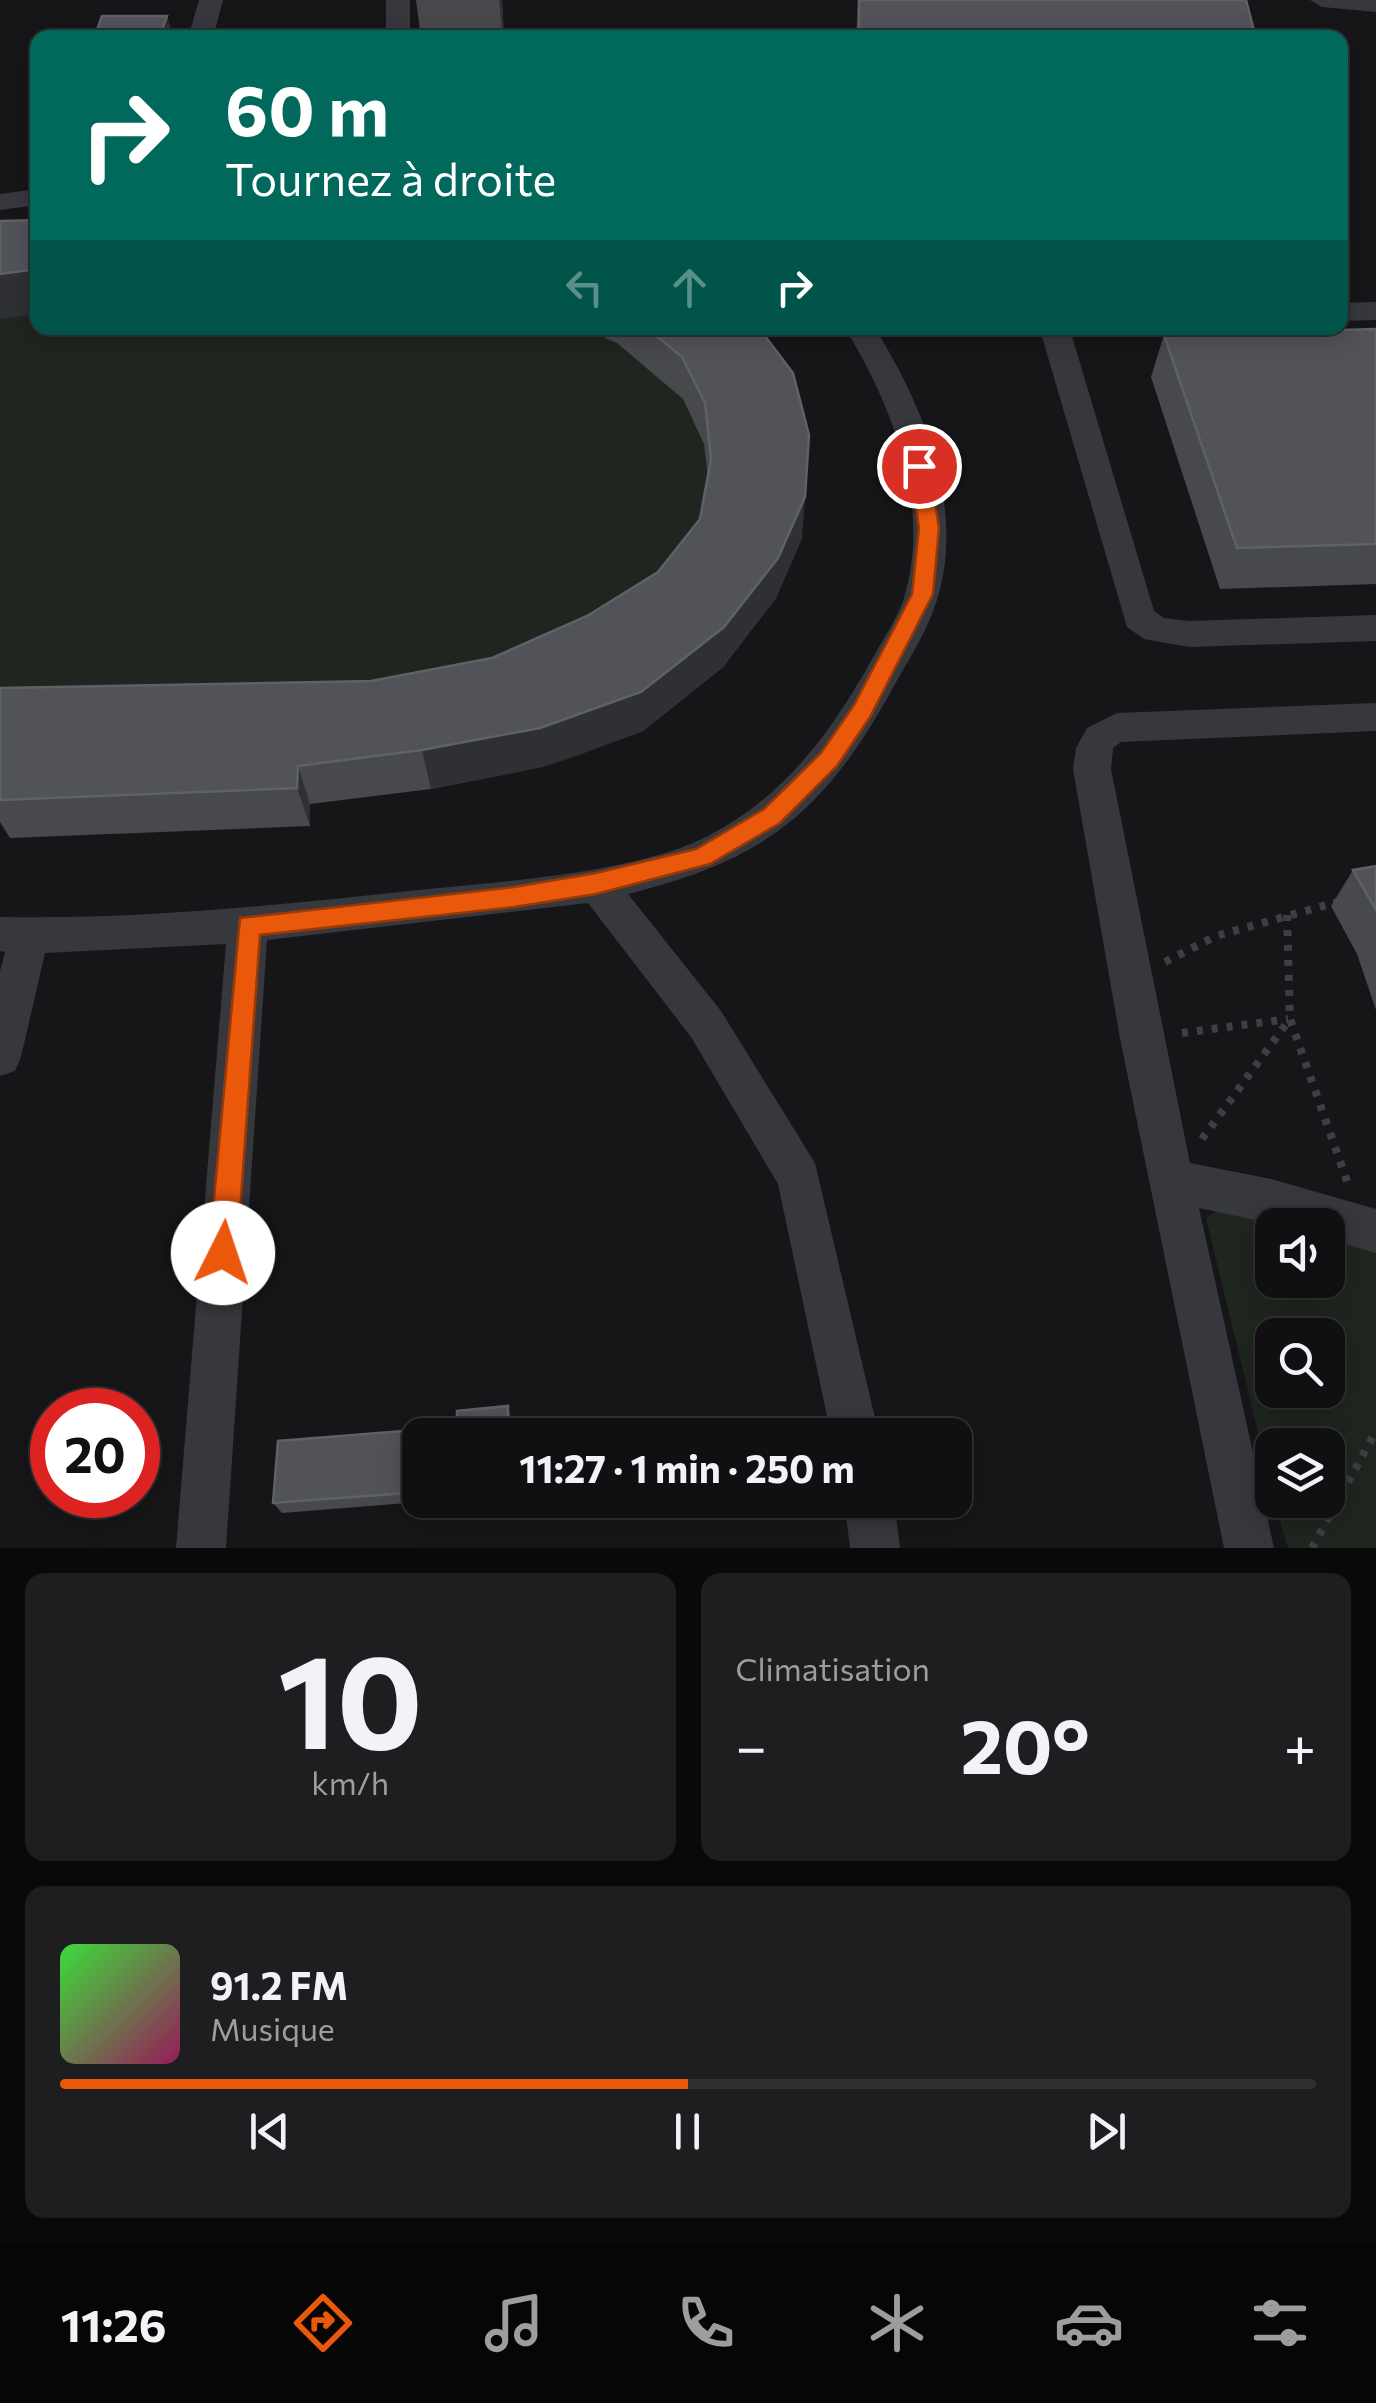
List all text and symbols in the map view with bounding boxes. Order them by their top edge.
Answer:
text: 60 m [225,65,389,150]
icon: right [60,70,190,200]
text: Tournez à droite [225,150,556,205]
icon: left [557,260,612,315]
icon: ahead [662,260,717,315]
icon: right [767,260,822,315]
pin [877,424,962,509]
icon: arrive [892,439,947,494]
position arrow [171,1201,275,1305]
map controls [1255,1208,1345,1518]
button: sound [1255,1208,1345,1298]
button: search [1255,1318,1345,1408]
speed limit sign: 20 [30,1388,160,1518]
button: layers [1255,1428,1345,1518]
text: 11:27 · 1 min · 250 m [519,1444,855,1491]
text: 10 [278,1617,423,1776]
text: Climatisation [736,1648,930,1688]
text: 20° [960,1698,1090,1789]
text: − [736,1711,767,1778]
text: + [1284,1711,1316,1778]
text: km/h [311,1762,389,1802]
text: 91.2 FM [210,1961,348,2008]
text: Musique [210,2008,335,2048]
icon: previous [242,2104,297,2159]
icon: pause [660,2104,715,2159]
icon: next [1079,2104,1134,2159]
icon: directions [288,2288,358,2358]
icon: music [479,2288,549,2358]
icon: phone [671,2288,741,2358]
icon: climate [862,2288,932,2358]
icon: car [1054,2288,1124,2358]
icon: filters [1245,2288,1315,2358]
text: 11:26 [61,2296,166,2351]

